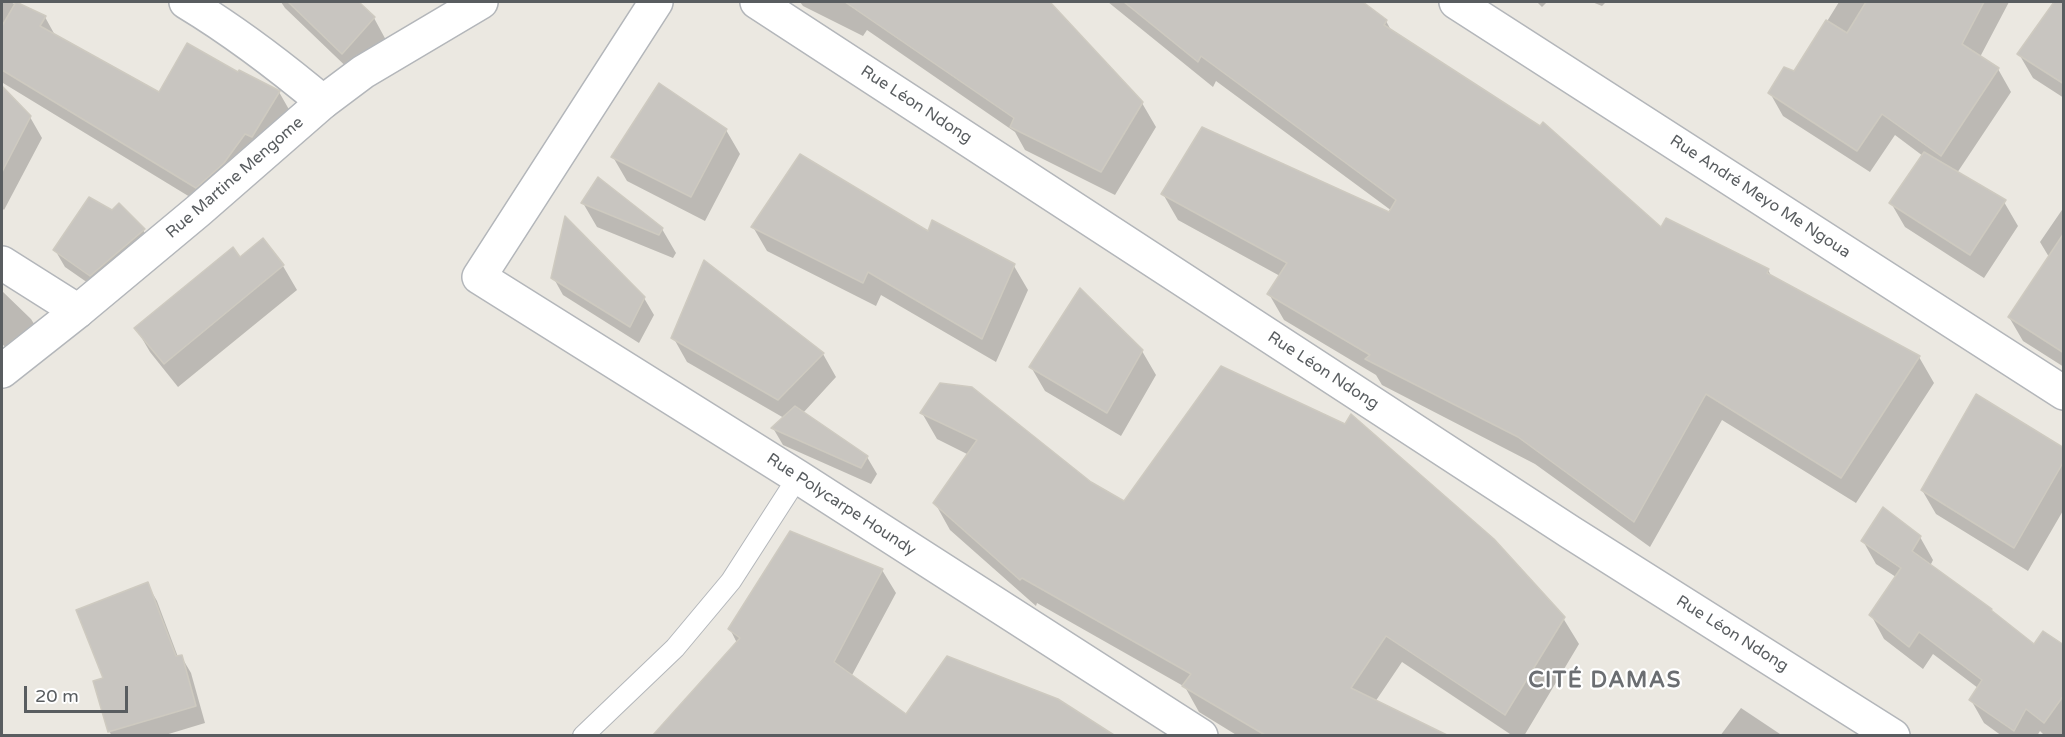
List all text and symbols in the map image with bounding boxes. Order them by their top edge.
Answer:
street label: Rue Léon Ndong [857,62,975,148]
street label: Rue Martine Mengome [162,113,308,243]
street label: Rue André Meyo Me Ngoua [1666,131,1854,263]
street label: Rue Léon Ndong [1264,328,1382,414]
street label: Rue Polycarpe Houndy [763,450,919,560]
street label: Rue Léon Ndong [1672,592,1792,676]
district label: CITÉ DAMAS [1528,668,1682,694]
scale bar [27,674,130,712]
text: 20 m [35,685,79,707]

